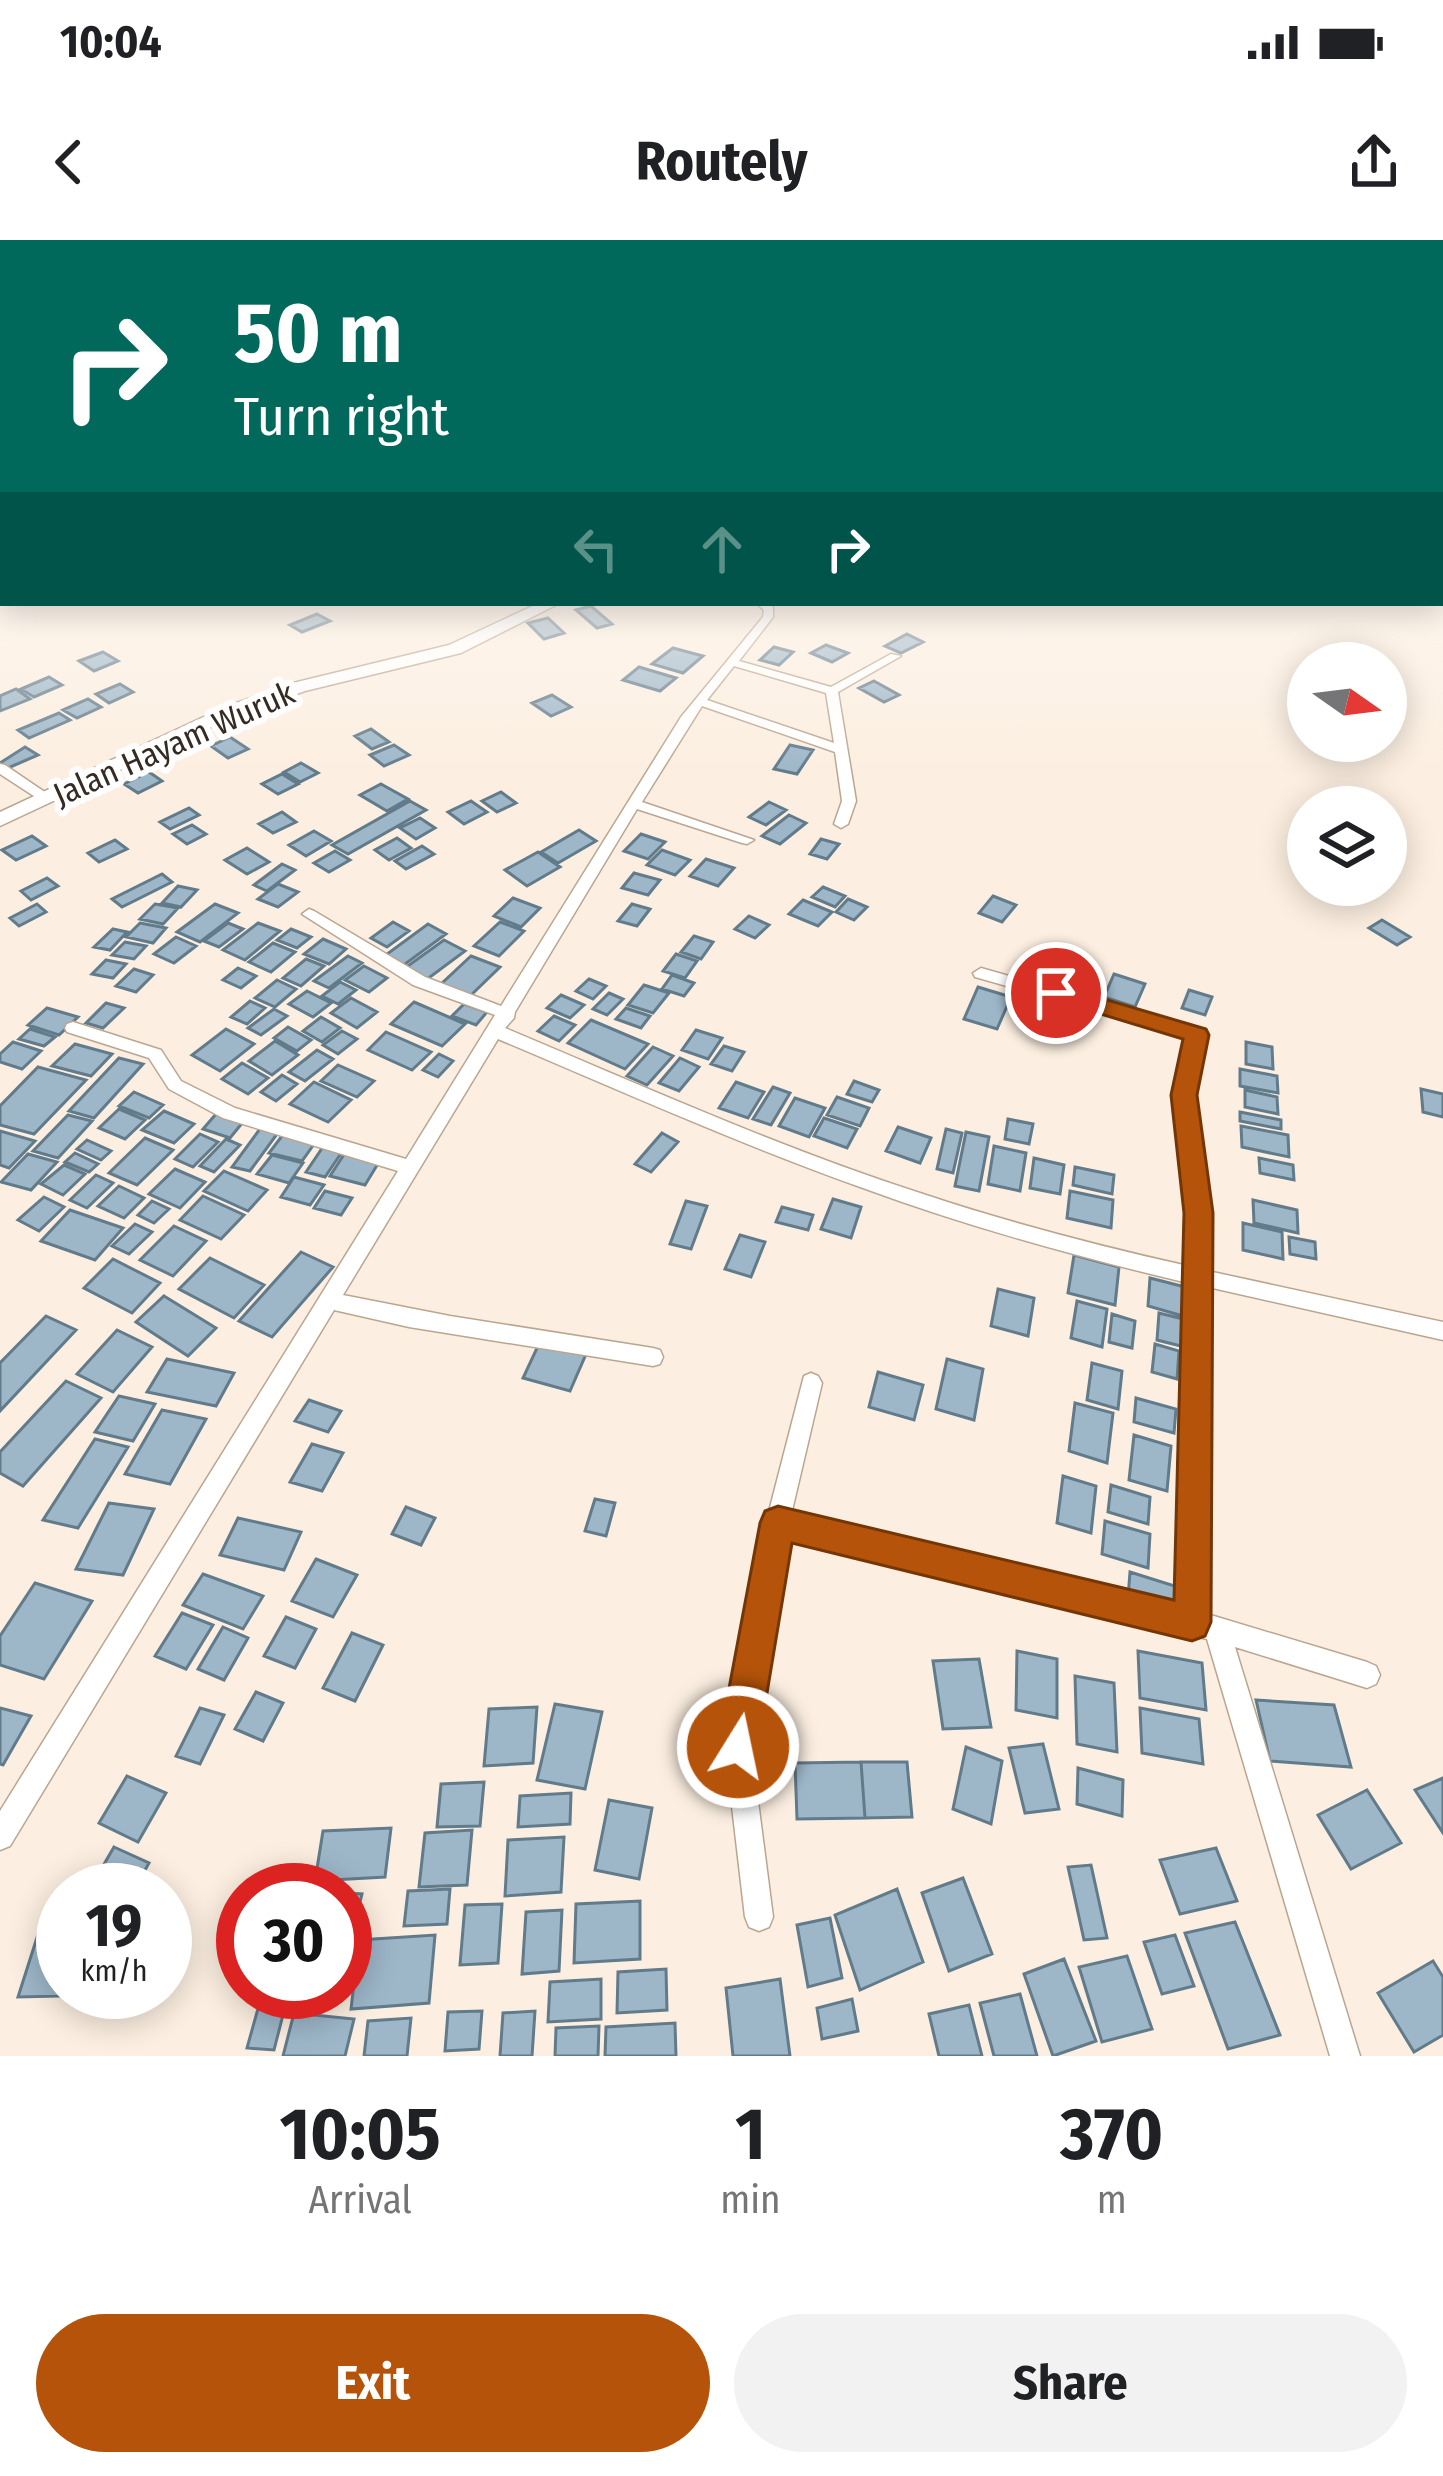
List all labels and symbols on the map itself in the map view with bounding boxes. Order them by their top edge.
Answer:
north arrow [1287,642,1407,762]
street label: Jalan Hayam Wuruk [47,673,301,815]
pin [1005,942,1107,1044]
position arrow [675,1684,801,1810]
speed limit sign: 30 [216,1863,372,2019]

